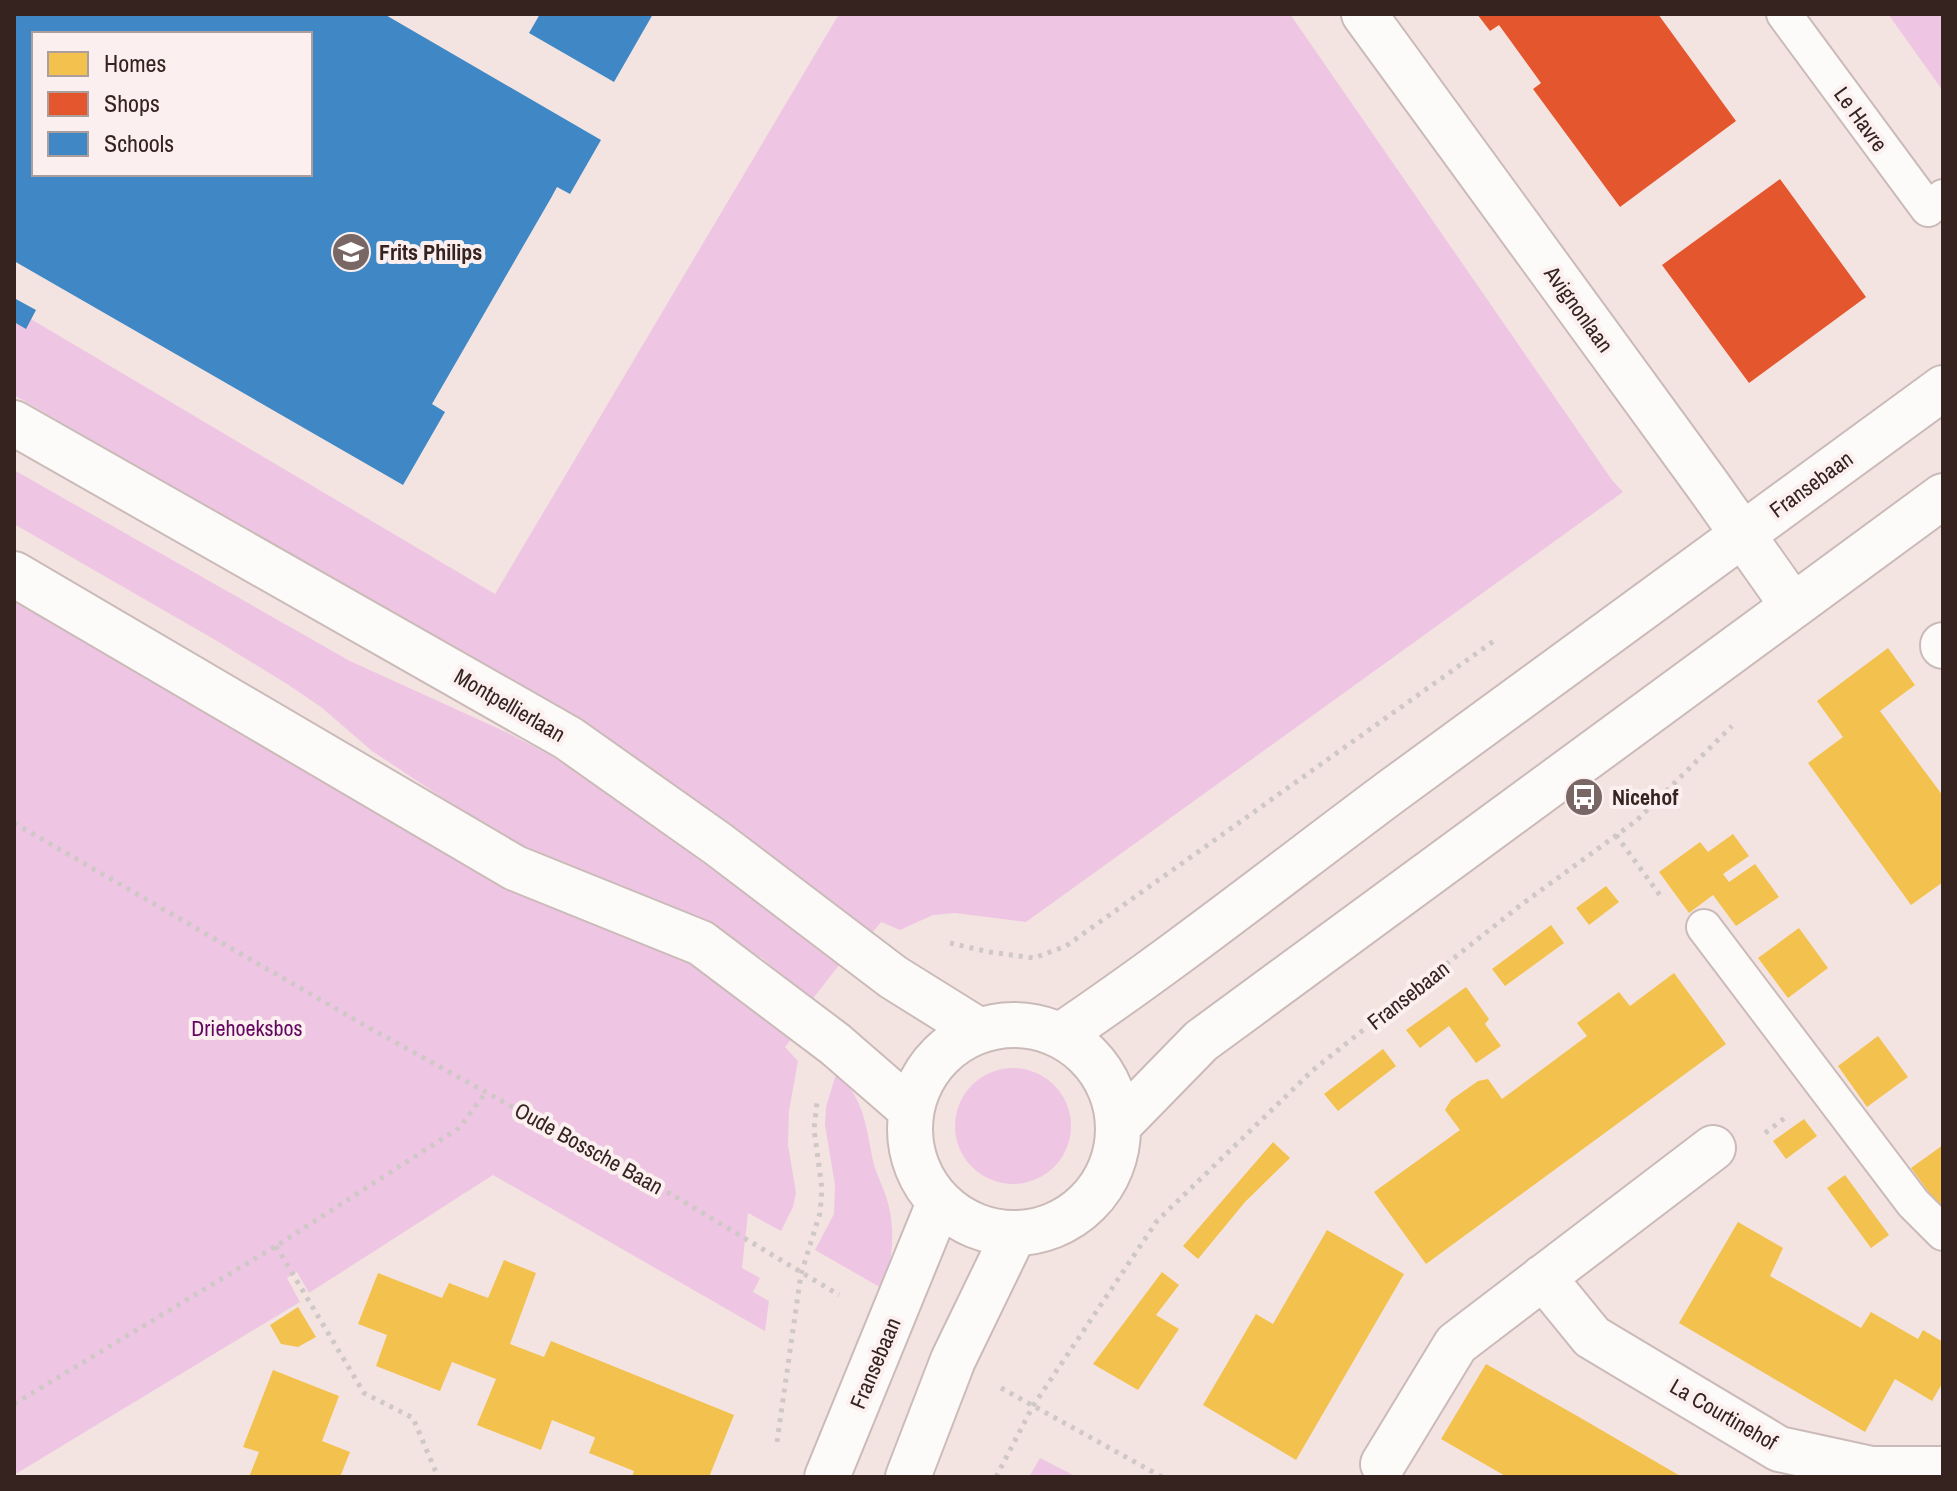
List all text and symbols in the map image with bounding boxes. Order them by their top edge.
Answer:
legend [32,32,312,176]
text: Homes [104,47,166,79]
street label: Le Havre [1827,81,1895,157]
text: Shops [104,87,160,119]
text: Schools [104,127,174,159]
school or university icon: Frits Philips [330,231,372,273]
place label: Frits Philips [379,237,482,267]
street label: Avignonlaan [1537,259,1621,358]
street label: Fransebaan [1763,444,1859,524]
street label: Montpellierlaan [449,661,571,749]
bus stop icon: Nicehof [1563,776,1605,818]
place label: Nicehof [1612,782,1678,812]
street label: Fransebaan [1361,954,1455,1036]
park label: Driehoeksbos [191,1013,303,1043]
street label: Oude Bossche Baan [509,1095,669,1201]
street label: Fransebaan [842,1313,908,1413]
street label: La Courtinehof [1665,1371,1784,1457]

